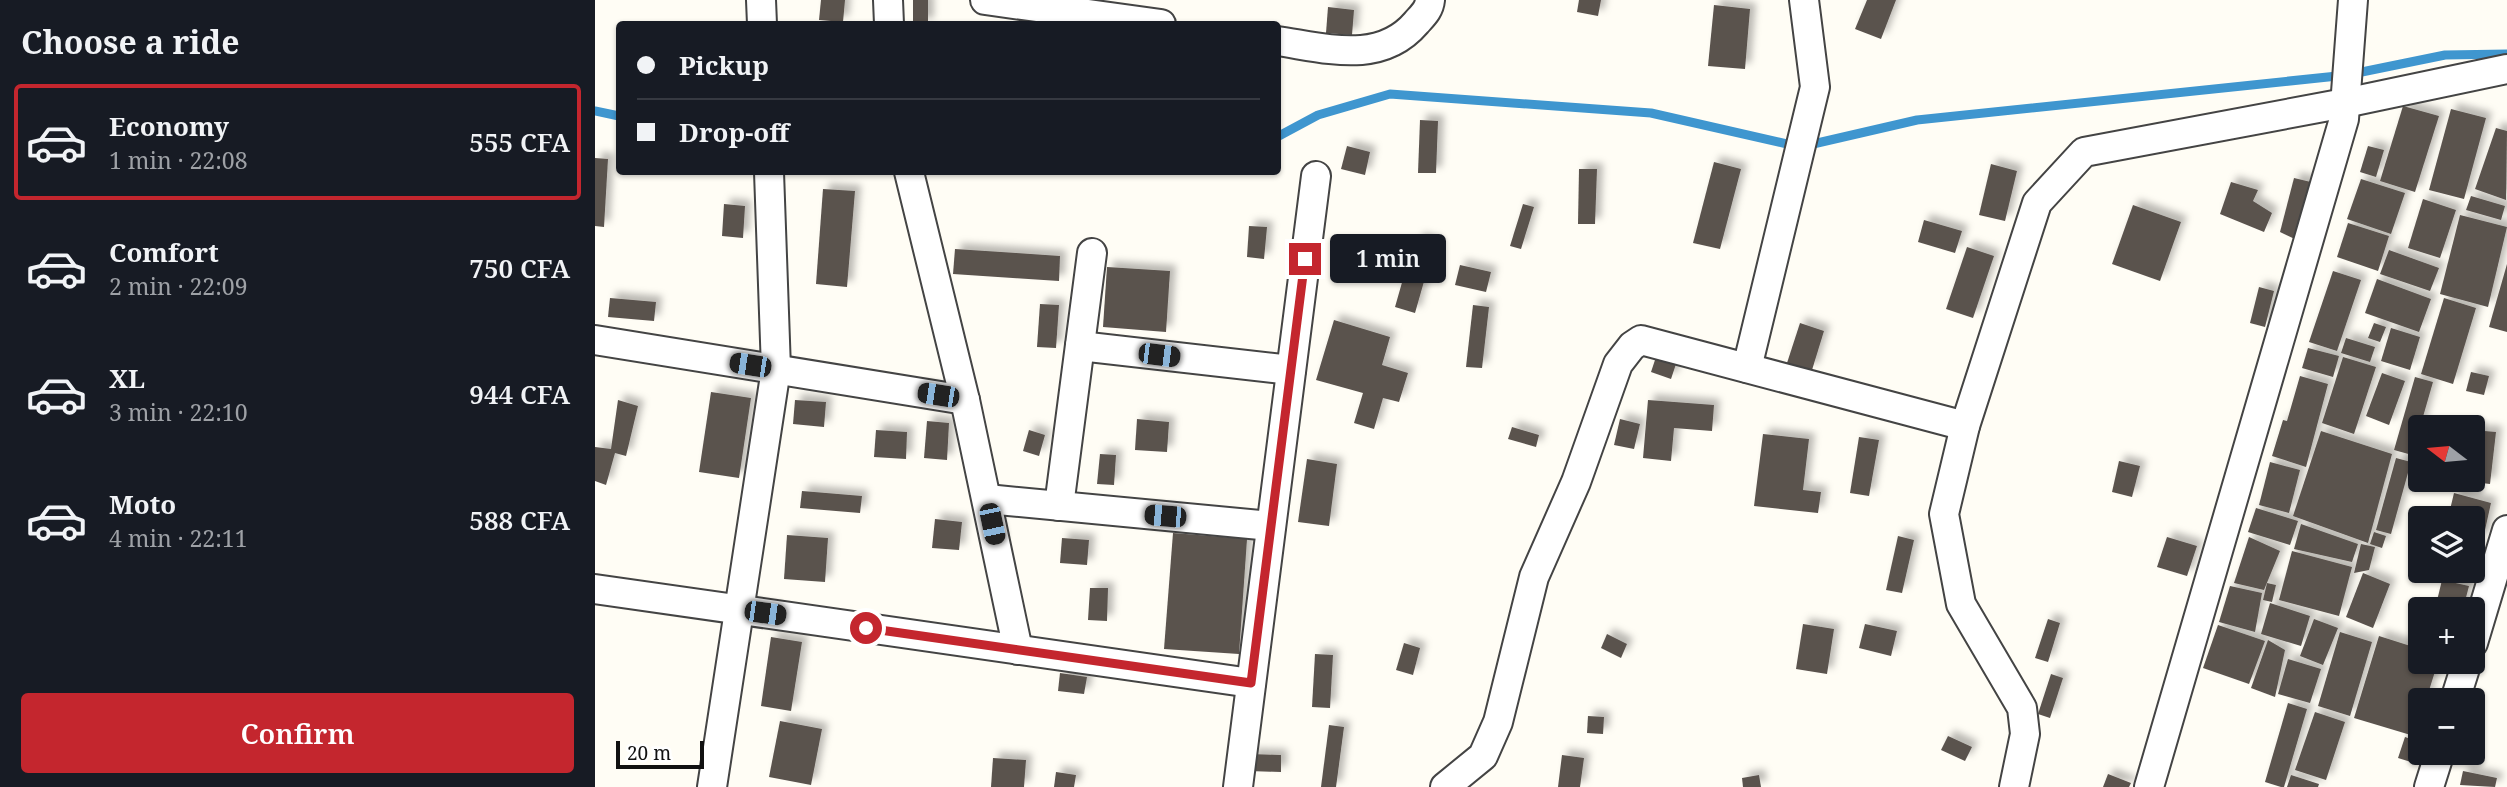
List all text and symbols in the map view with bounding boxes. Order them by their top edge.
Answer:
text: Choose a ride [21,20,240,63]
text: Pickup [679,47,769,83]
text: Economy [109,108,229,144]
icon: car [25,111,88,174]
text: Drop-off [679,114,789,150]
text: 555 CFA [469,124,570,160]
text: 1 min · 22:08 [109,144,247,176]
text: Comfort [109,234,219,270]
callout: 1 min [1329,234,1445,284]
icon: car [25,237,88,300]
text: 1 min [1356,242,1420,274]
route end [1289,243,1321,275]
text: 750 CFA [469,250,570,286]
text: 2 min · 22:09 [109,270,247,302]
car [1137,342,1182,368]
car [728,351,773,379]
text: XL [109,360,145,396]
icon: car [25,363,88,426]
text: 944 CFA [469,376,570,412]
car [916,381,961,409]
text: 3 min · 22:10 [109,396,247,428]
north arrow [2408,415,2485,492]
map controls [2408,415,2485,765]
text: Moto [109,486,176,522]
icon: car [25,489,88,552]
car [978,501,1007,547]
text: 588 CFA [469,502,570,538]
car [1144,504,1187,528]
button: layers [2408,506,2485,583]
text: 4 min · 22:11 [109,522,247,554]
button: + [2408,597,2485,674]
car [743,600,788,626]
route start [850,612,882,644]
button: − [2408,688,2485,765]
button: Confirm [21,693,574,773]
scale bar [616,738,703,770]
text: 20 m [627,740,671,766]

